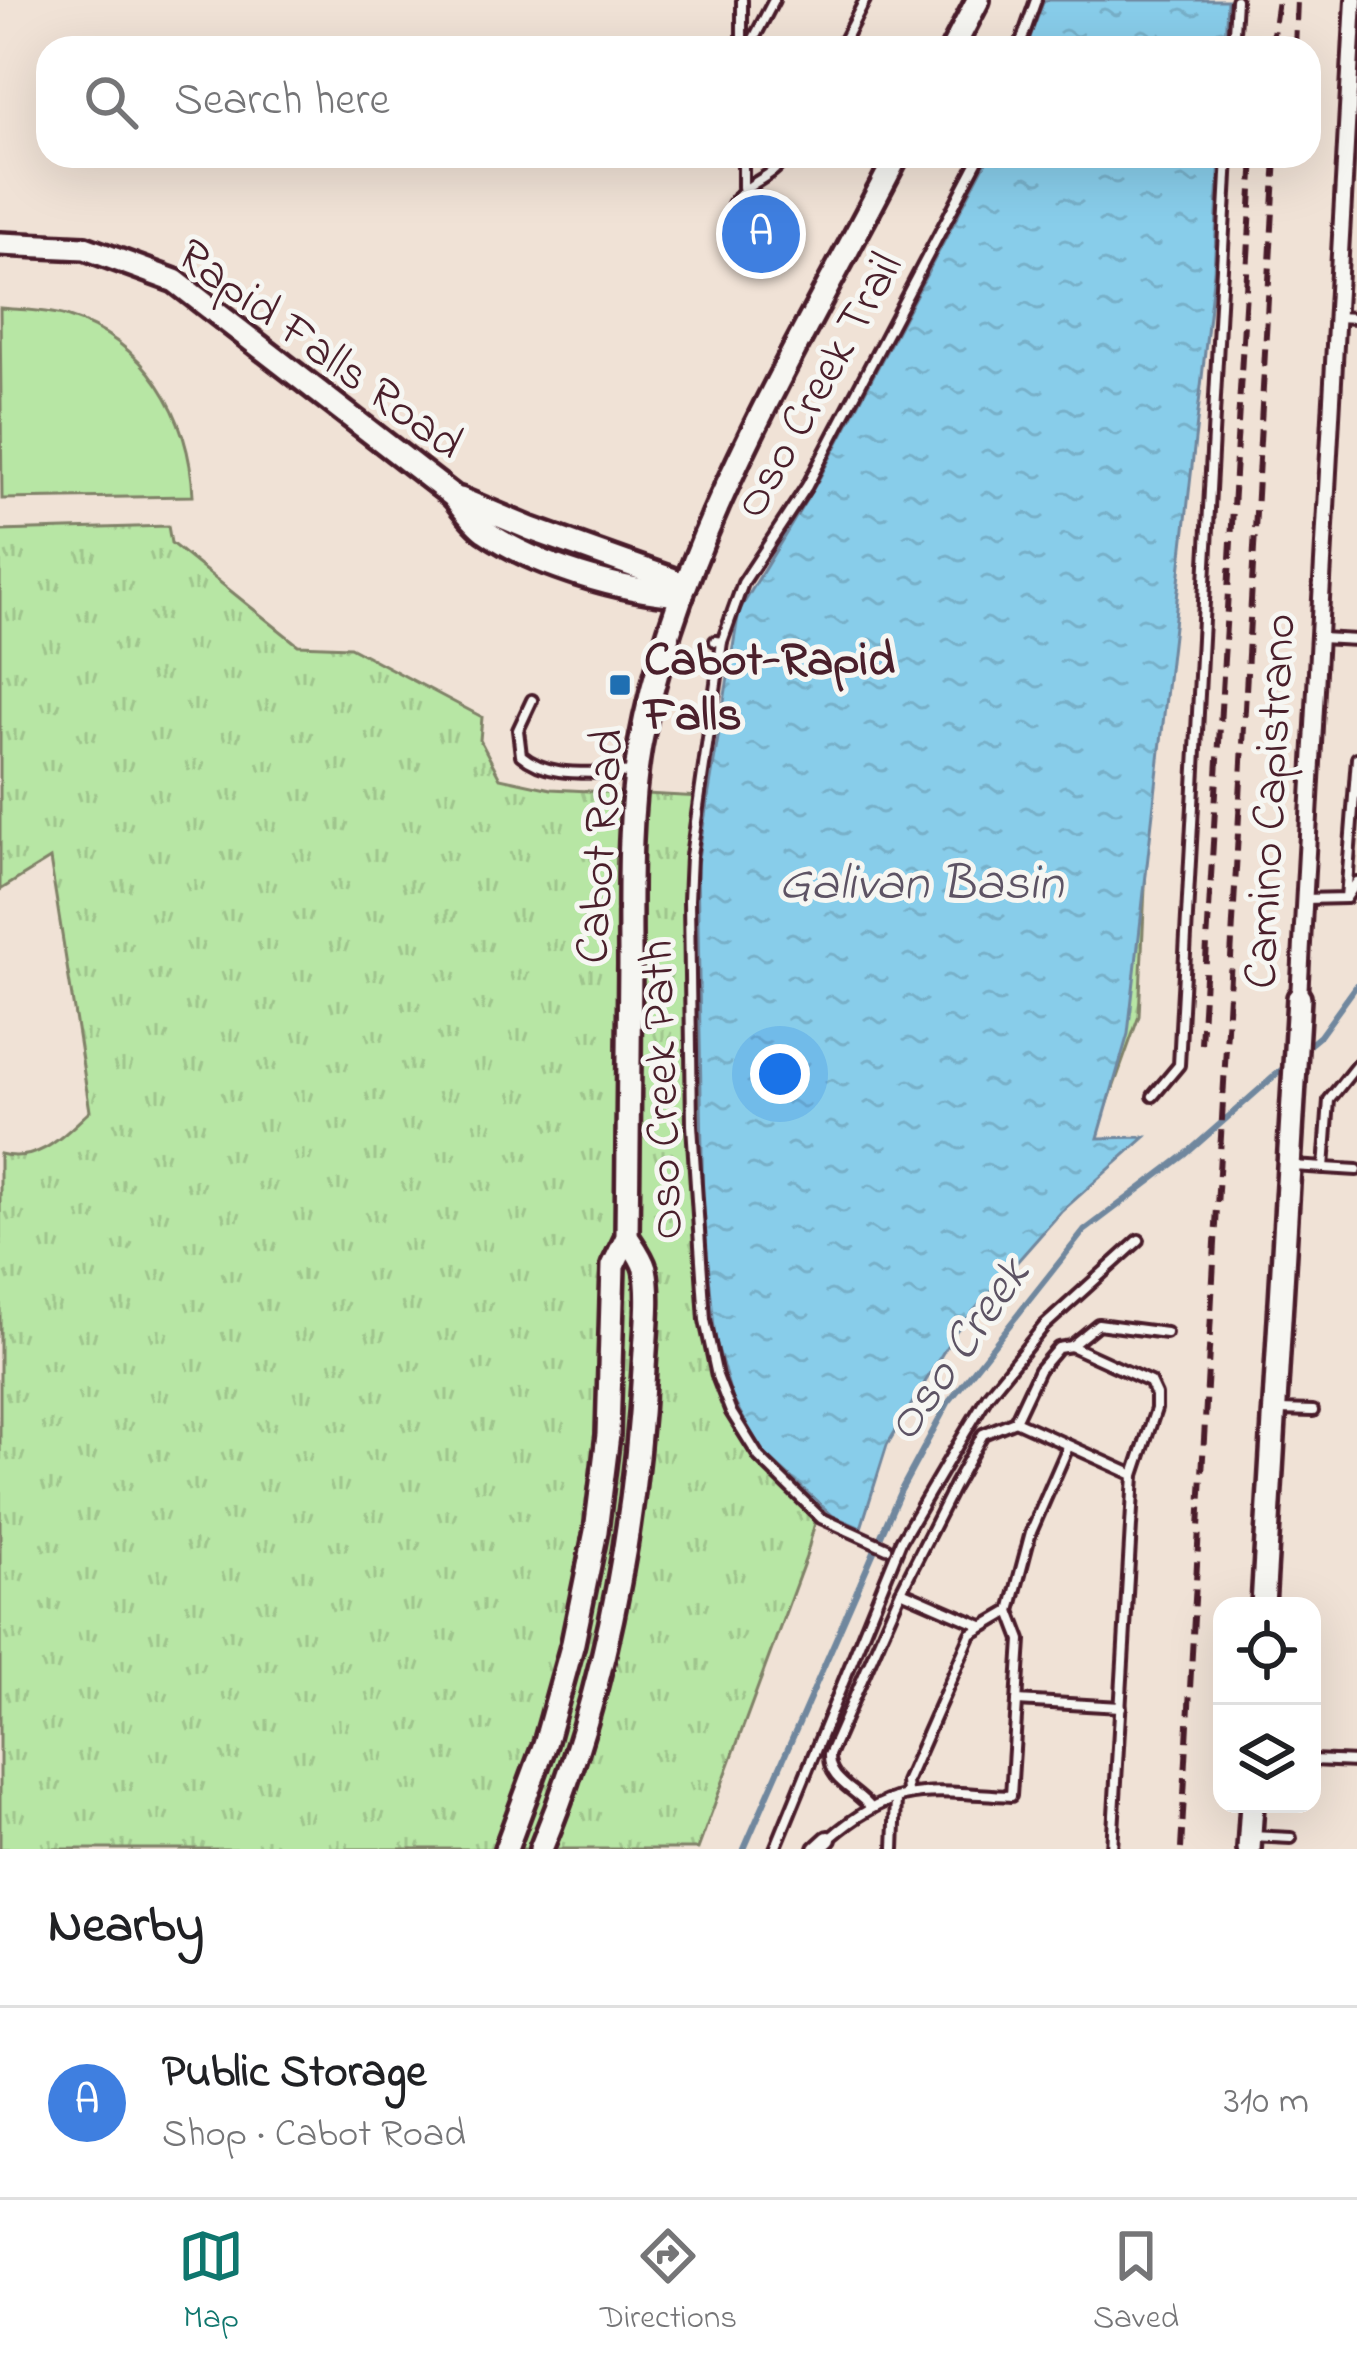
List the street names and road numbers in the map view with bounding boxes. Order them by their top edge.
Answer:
street label: Rapid Falls Road [161,223,477,479]
street label: Oso Creek Trail [718,240,923,532]
street label: Camino Capistrano [1227,612,1317,991]
street label: Cabot Road [559,727,645,966]
street label: Oso Creek Path [624,939,704,1241]

